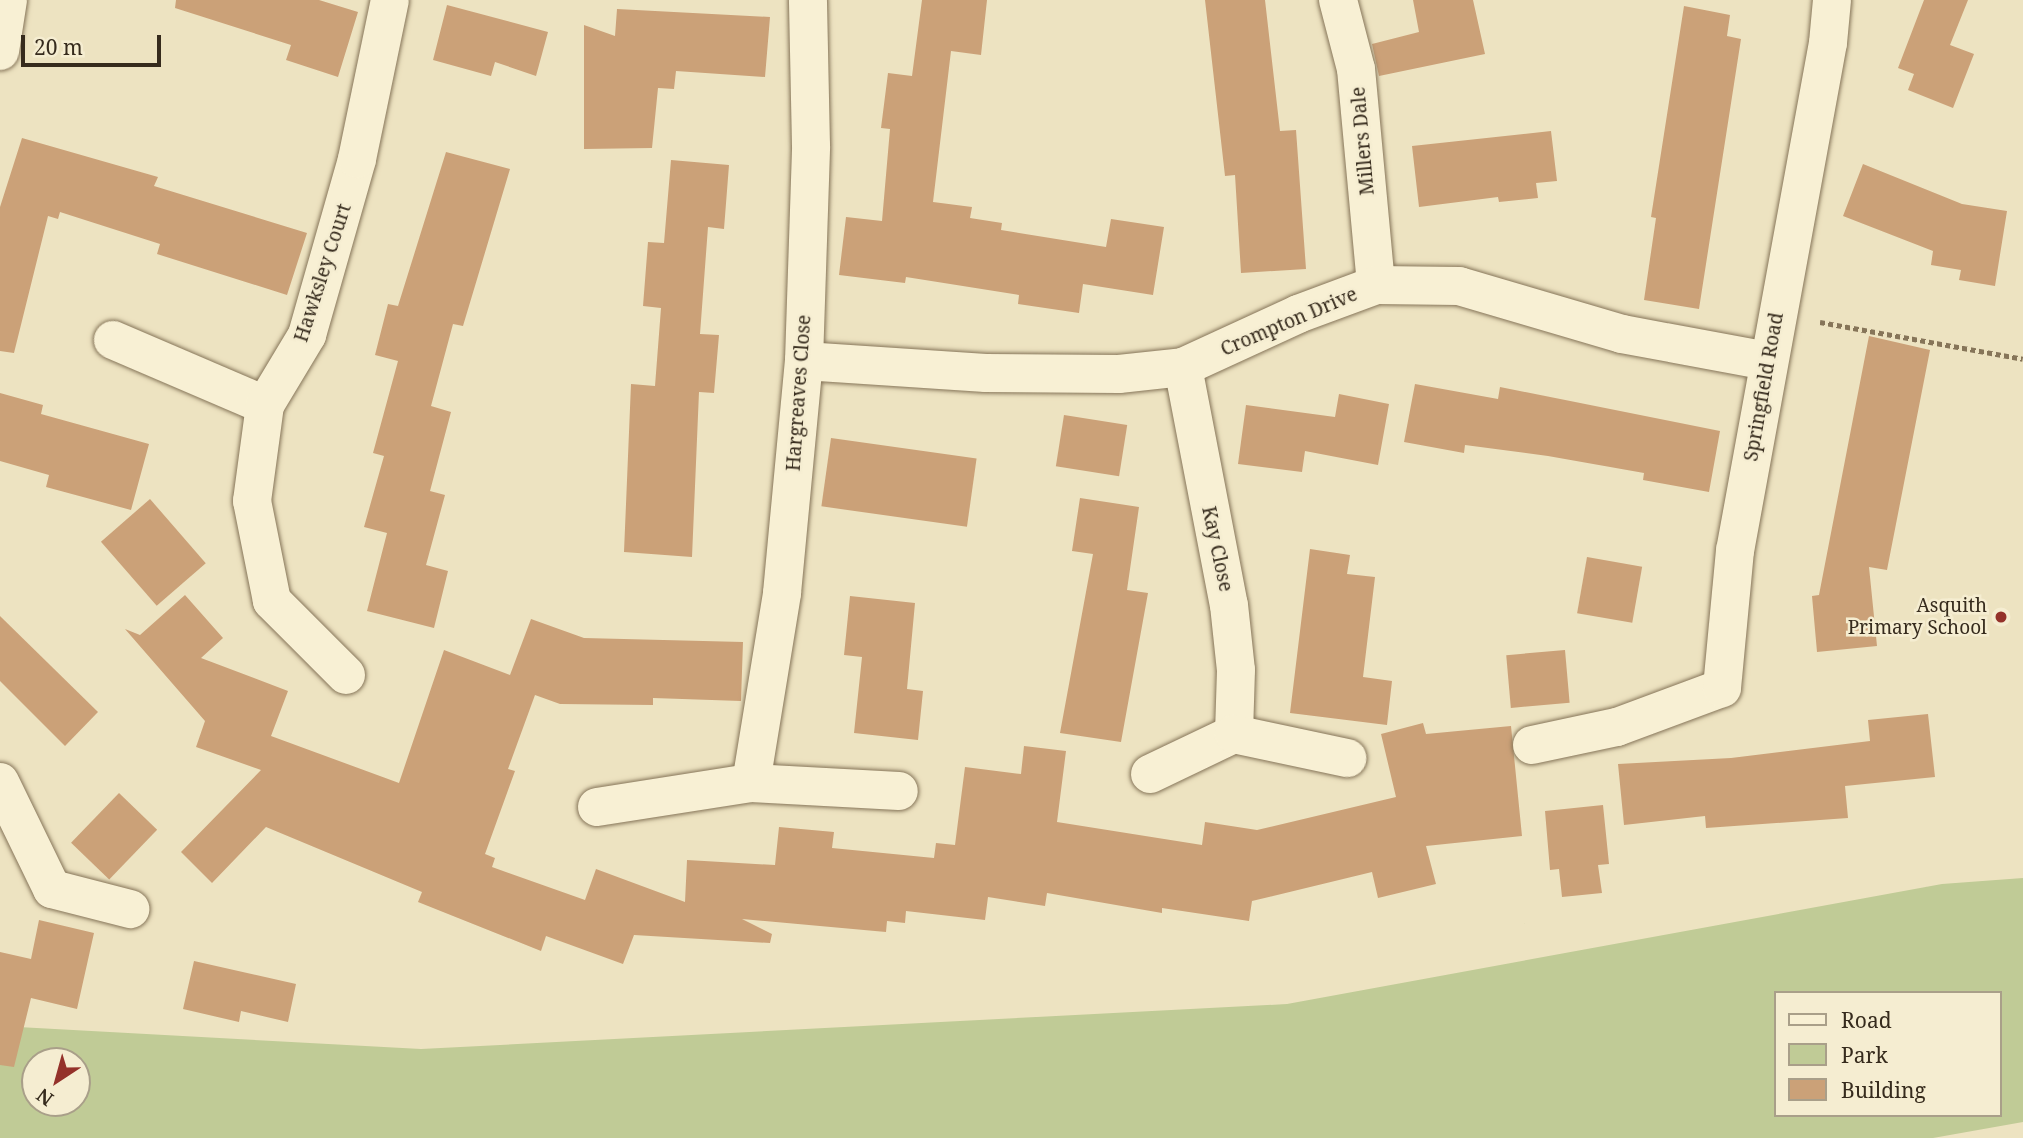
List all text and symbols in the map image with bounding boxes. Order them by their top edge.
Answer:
scale bar [24,21,164,65]
text: 20 m [34,33,83,61]
street label: Millers Dale [1347,86,1379,196]
street label: Hawksley Court [290,201,356,345]
street label: Crompton Drive [1217,283,1361,361]
street label: Springfield Road [1740,311,1788,463]
street label: Hargreaves Close [782,314,816,472]
street label: Kay Close [1197,504,1237,594]
place label: Asquith Primary School [1848,595,1987,639]
marker: Asquith Primary School [1993,609,2009,625]
legend [1774,991,2002,1117]
text: Road [1841,1006,1892,1034]
text: Park [1841,1041,1888,1069]
north arrow [21,1047,91,1117]
text: Building [1841,1076,1926,1104]
text: N [31,1082,59,1112]

